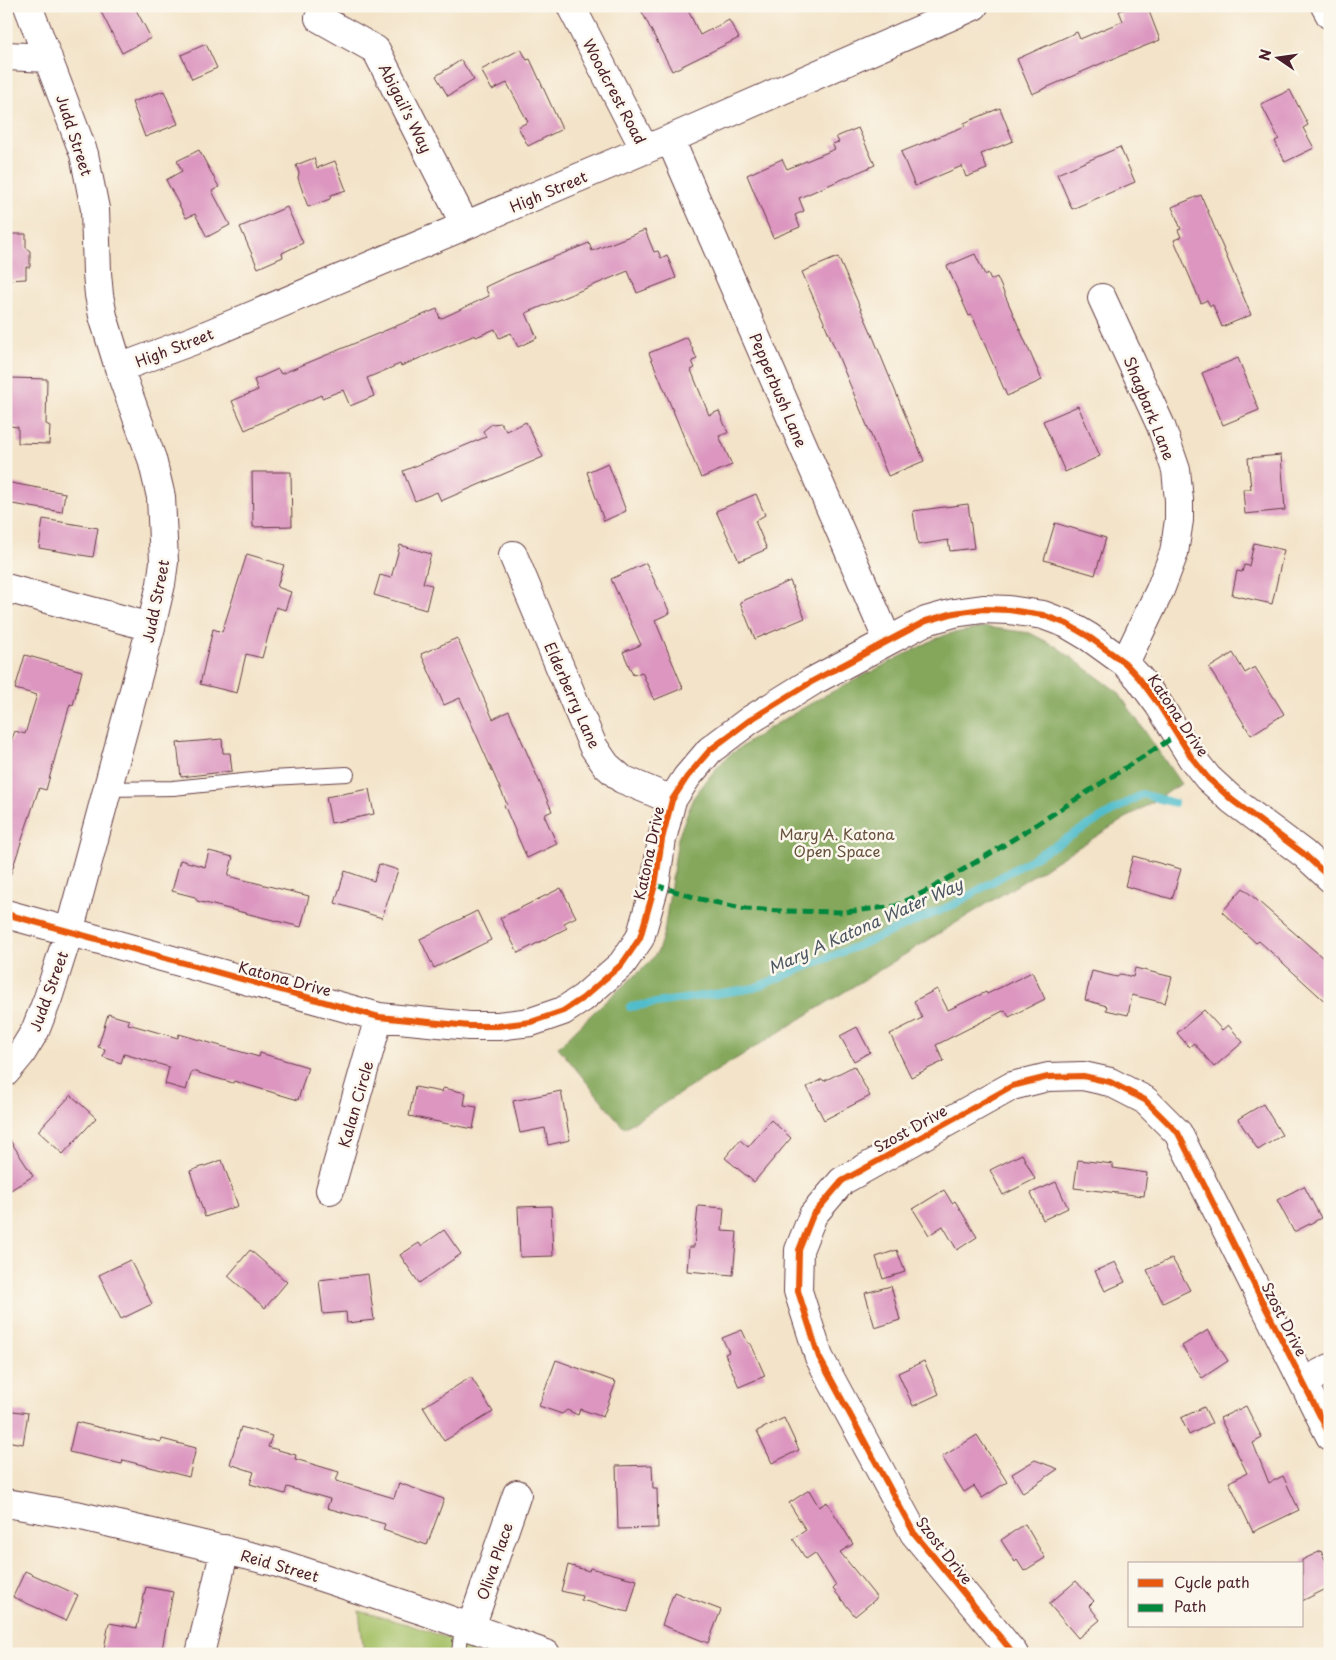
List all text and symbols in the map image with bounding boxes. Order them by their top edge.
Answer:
north arrow [1254,32,1304,82]
street label: Woodcrest Road [578,34,652,148]
text: N [1253,47,1276,63]
street label: Abigail's Way [374,59,438,157]
street label: Judd Street [51,91,99,179]
street label: High Street [506,164,590,218]
street label: High Street [132,322,216,372]
street label: Pepperbush Lane [745,329,813,451]
street label: Shagbark Lane [1119,352,1181,464]
street label: Judd Street [136,558,174,644]
street label: Elderberry Lane [539,638,607,752]
street label: Katona Drive [1143,669,1215,761]
street label: Katona Drive [627,804,669,902]
park label: Mary A. Katona Open Space [780,822,895,862]
water label: Mary A Katona Water Way [764,870,968,979]
street label: Judd Street [23,948,73,1034]
street label: Katona Drive [236,955,334,1001]
street label: Kalan Circle [332,1058,378,1150]
street label: Szost Drive [869,1098,951,1158]
street label: Szost Drive [1256,1278,1314,1360]
street label: Szost Drive [911,1511,979,1589]
street label: Oliva Place [470,1519,518,1603]
street label: Reid Street [238,1543,322,1587]
legend [1128,1562,1304,1628]
text: Cycle path [1174,1570,1250,1593]
text: Path [1174,1594,1206,1617]

